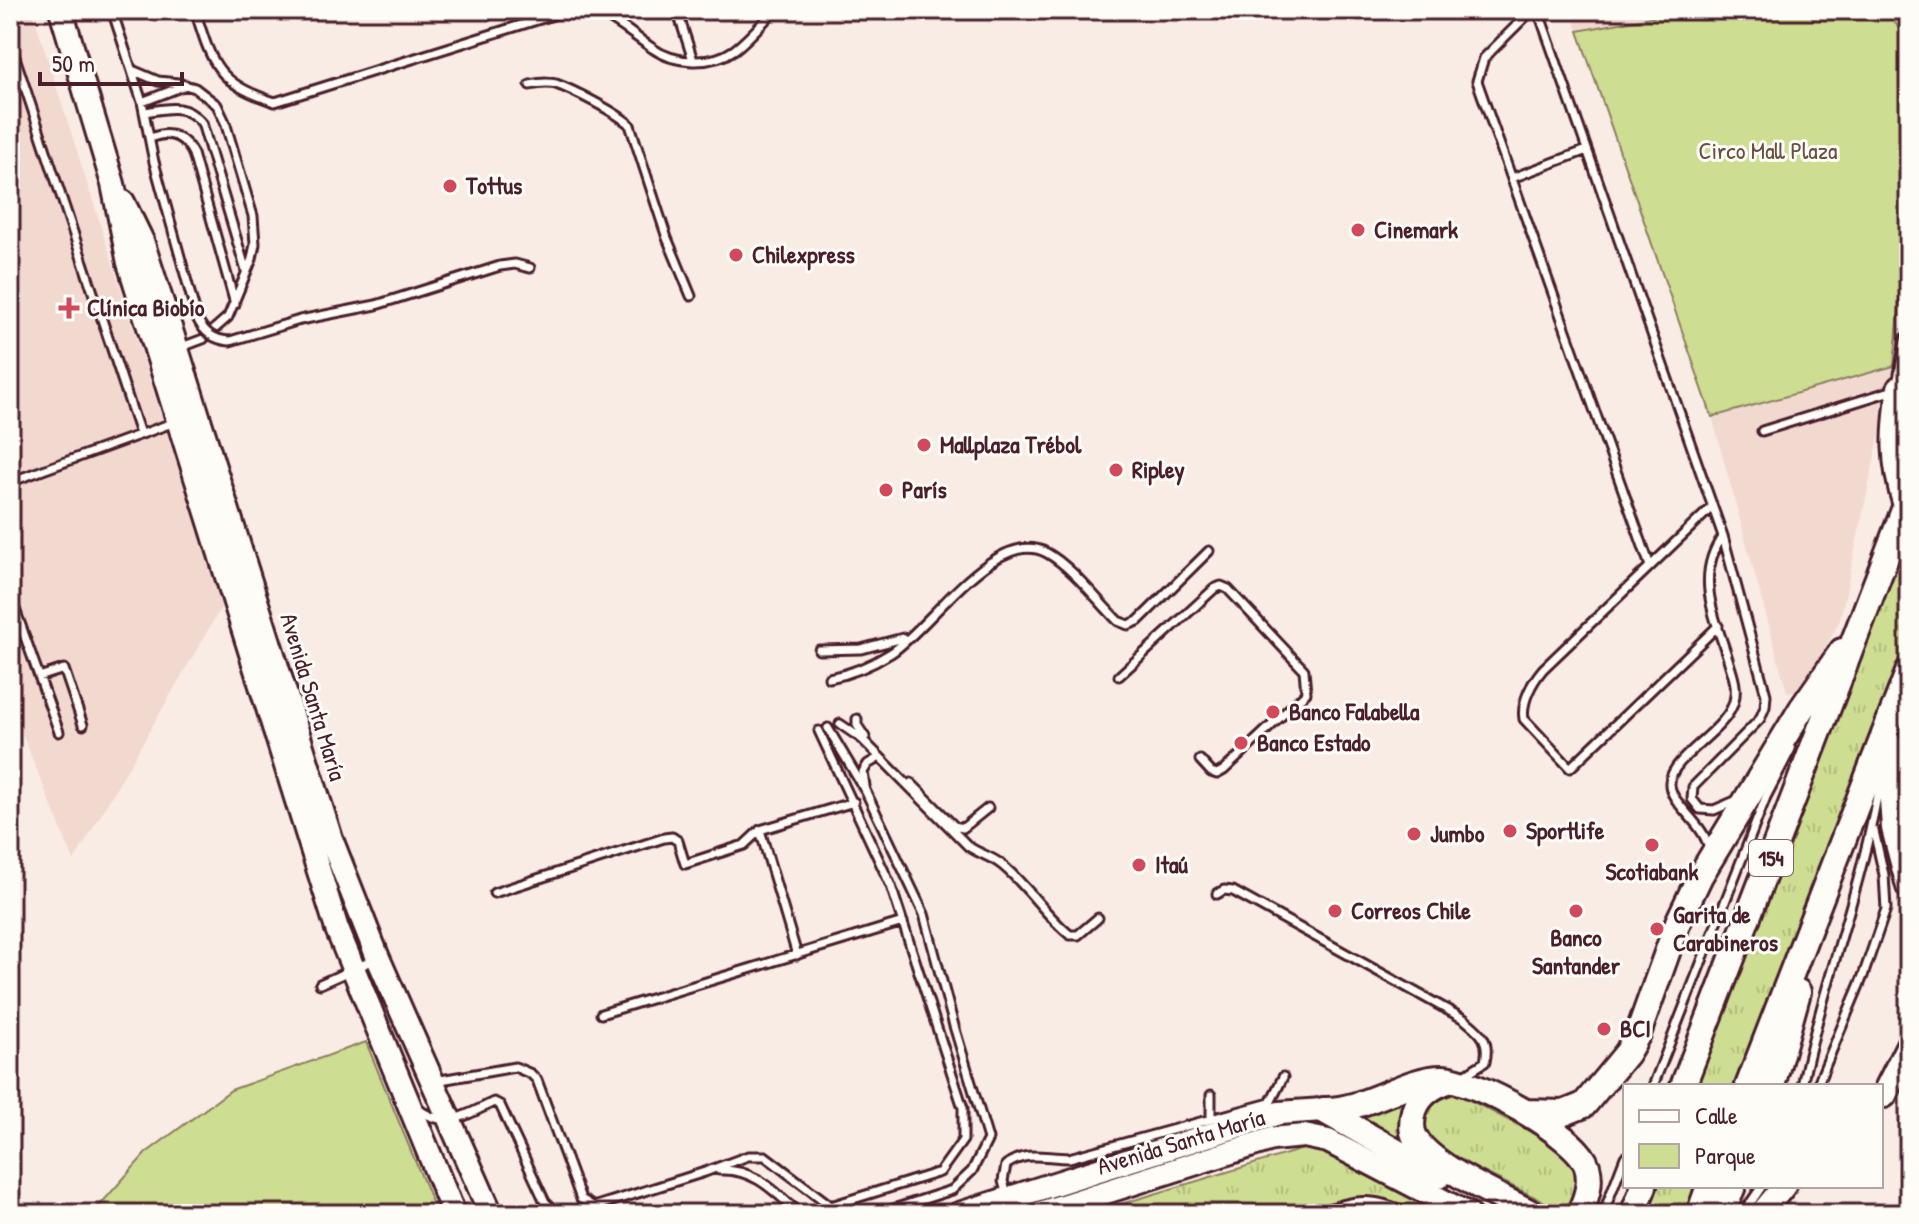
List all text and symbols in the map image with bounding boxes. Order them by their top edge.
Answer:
scale bar [40,36,182,86]
text: 50 m [52,47,95,79]
park label: Circo Mall Plaza [1699,134,1837,166]
place label: Tottus [465,169,522,201]
marker: Tottus [441,177,459,195]
place label: Cinemark [1374,213,1458,245]
marker: Cinemark [1349,221,1367,239]
place label: Chilexpress [752,238,855,271]
marker: Chilexpress [727,246,745,264]
place label: Clínica Biobío [87,291,205,323]
marker: Clínica Biobío [58,297,80,319]
place label: Mallplaza Trébol [940,428,1082,461]
marker: Mallplaza Trébol [915,436,933,454]
place label: Ripley [1132,453,1185,486]
marker: Ripley [1107,461,1125,479]
place label: París [902,473,947,505]
marker: París [877,481,895,499]
street label: Avenida Santa María [273,609,355,784]
place label: Banco Falabella [1289,695,1420,727]
marker: Banco Falabella [1264,703,1282,721]
place label: Banco Estado [1257,726,1371,758]
marker: Banco Estado [1232,734,1250,752]
place label: Sportlife [1526,814,1605,847]
place label: Jumbo [1430,817,1485,849]
marker: Sportlife [1501,822,1519,840]
marker: Jumbo [1405,825,1423,843]
marker: Scotiabank [1643,836,1661,854]
road number: 154 [1749,840,1793,876]
place label: Itaú [1155,848,1188,880]
place label: Scotiabank [1605,855,1699,887]
marker: Itaú [1130,856,1148,874]
place label: Correos Chile [1351,894,1471,926]
place label: Garita de Carabineros [1673,898,1778,958]
marker: Correos Chile [1326,902,1344,920]
marker: Banco Santander [1567,902,1585,920]
marker: Garita de Carabineros [1648,920,1666,938]
place label: Banco Santander [1532,921,1621,981]
place label: BCI [1620,1012,1651,1044]
marker: BCI [1595,1020,1613,1038]
legend [1623,1084,1883,1188]
text: Calle [1695,1099,1738,1131]
street label: Avenida Santa María [1093,1100,1268,1182]
text: Parque [1695,1139,1756,1171]

